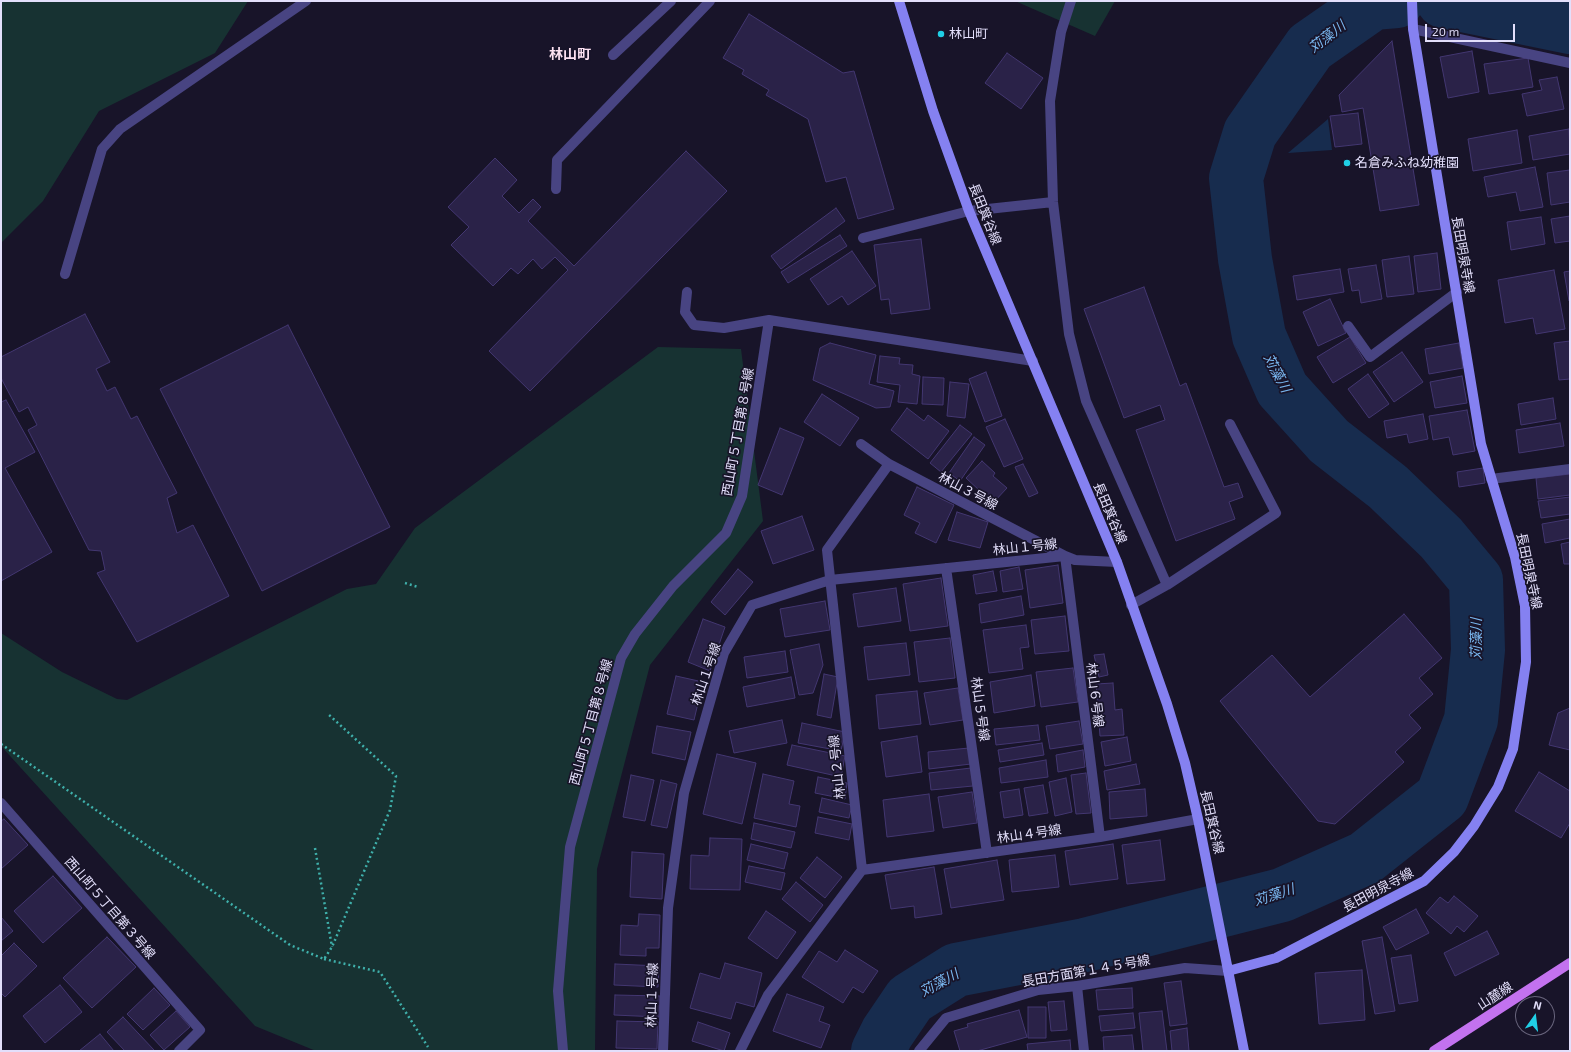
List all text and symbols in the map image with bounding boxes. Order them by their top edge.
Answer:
scale bar [1427,16,1517,42]
water label: 苅藻川 [1305,17,1349,57]
text: 20 m [1432,24,1459,38]
place label: 林山町 [949,26,988,42]
marker: 林山町 [936,29,946,39]
district label: 林山町 [549,46,591,62]
place label: 名倉みふね幼稚園 [1355,155,1459,171]
marker: 名倉みふね幼稚園 [1342,158,1352,168]
street label: 長田箕谷線 [966,181,1004,247]
street label: 長田明泉寺線 [1449,215,1477,295]
water label: 苅藻川 [1260,351,1294,395]
street label: 西山町５丁目第８号線 [719,367,757,497]
street label: 林山３号線 [936,469,1000,513]
street label: 長田箕谷線 [1090,480,1130,546]
street label: 長田明泉寺線 [1513,531,1545,611]
street label: 林山１号線 [992,536,1058,558]
water label: 苅藻川 [1468,618,1484,660]
street label: 林山１号線 [688,641,724,707]
street label: 西山町５丁目第８号線 [567,657,615,787]
street label: 林山６号線 [1083,662,1107,728]
street label: 林山５号線 [968,676,992,742]
street label: 林山２号線 [826,734,848,800]
street label: 長田箕谷線 [1197,789,1227,855]
street label: 林山４号線 [996,822,1062,846]
street label: 西山町５丁目第３号線 [61,854,159,962]
street label: 長田明泉寺線 [1340,865,1416,915]
water label: 苅藻川 [1251,881,1297,909]
street label: 長田方面第１４５号線 [1021,952,1151,990]
street label: 林山１号線 [643,962,661,1028]
water label: 苅藻川 [917,965,961,1001]
street label: 山麓線 [1474,979,1516,1013]
north arrow [1515,996,1555,1036]
text: N [1532,998,1543,1012]

